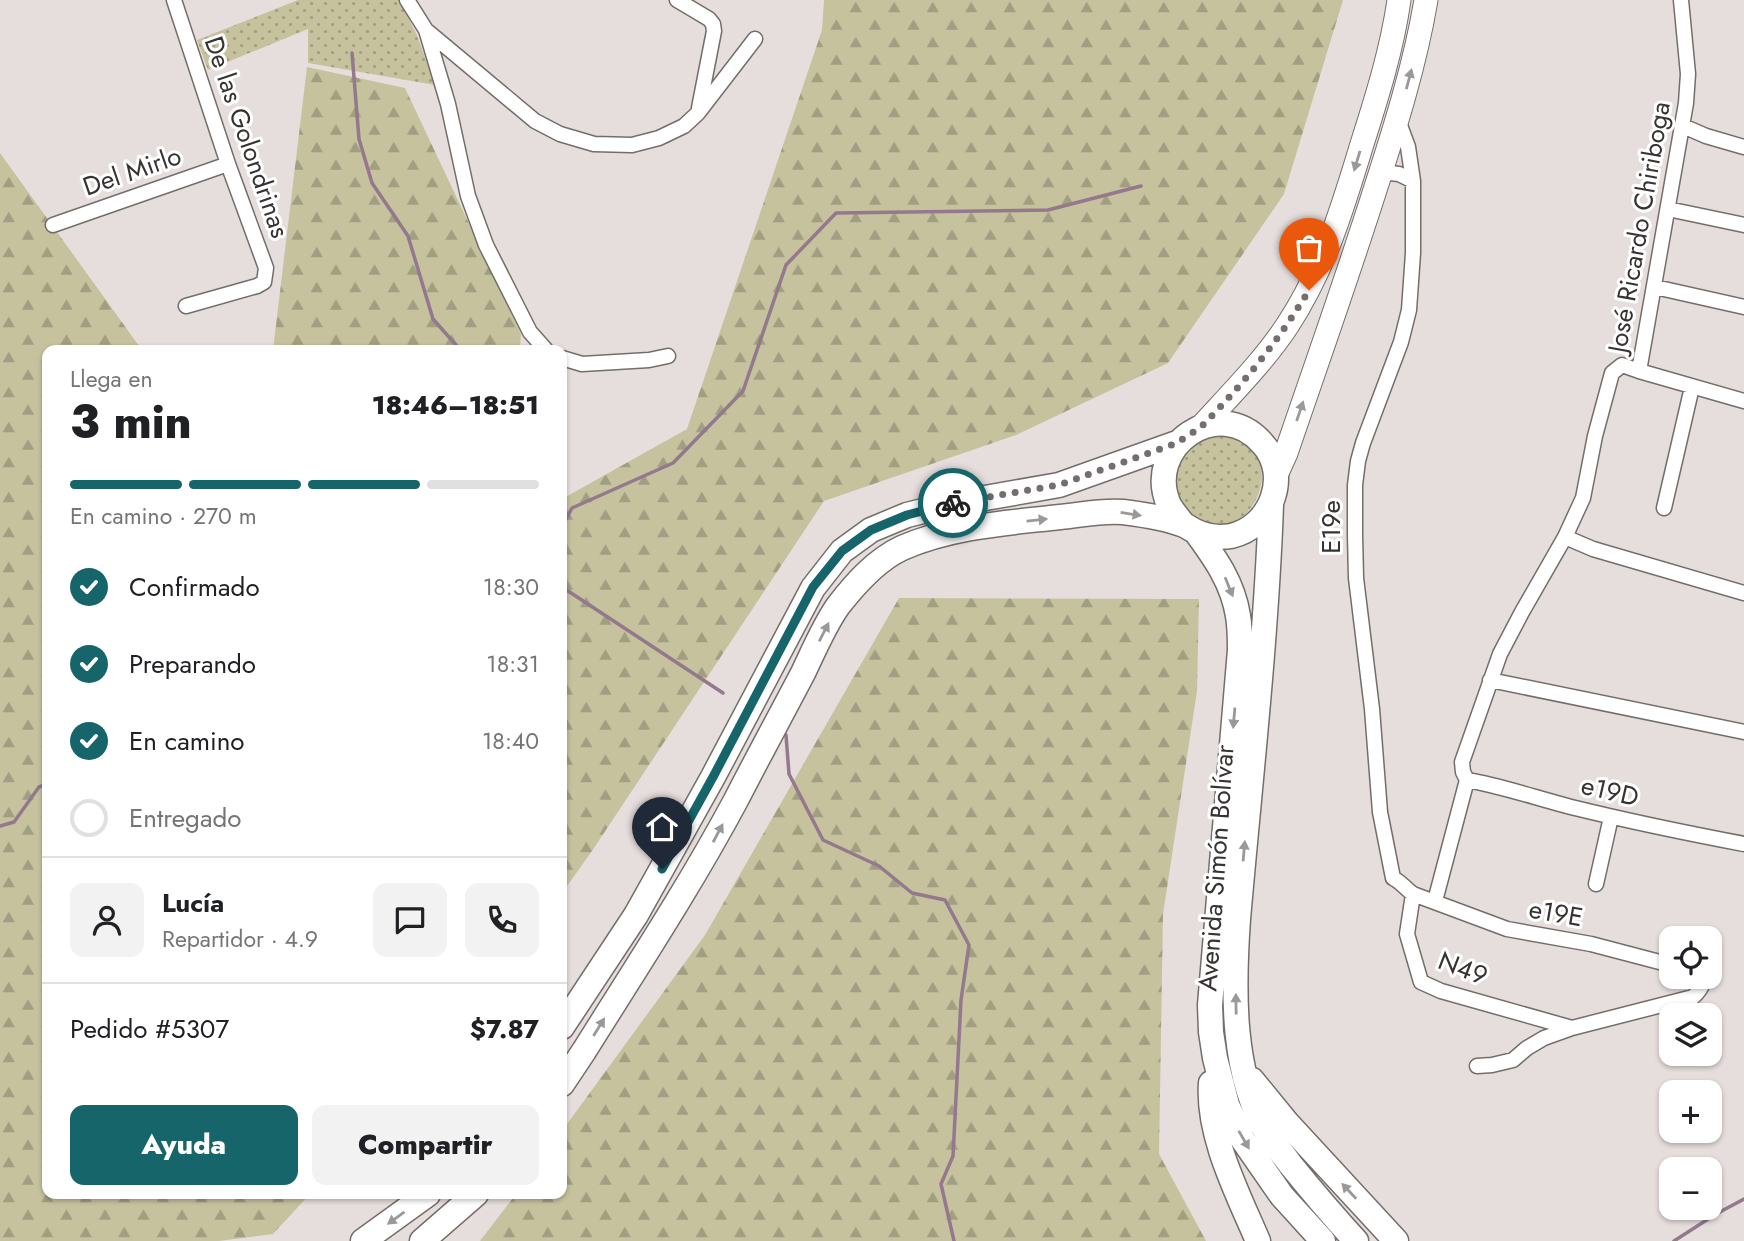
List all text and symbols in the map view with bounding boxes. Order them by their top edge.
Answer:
street label: De las Golondrinas [195,31,299,243]
one-way arrow [1404,68,1415,90]
street label: José Ricardo Chiriboga [1598,98,1680,358]
street label: Del Mirlo [78,136,186,206]
one-way arrow [1352,150,1362,171]
pin [1279,218,1339,290]
icon: bag [1290,229,1328,267]
text: Llega en [70,362,152,396]
text: 18:46–18:51 [372,386,539,424]
text: 3 min [70,389,192,455]
one-way arrow [1295,401,1306,422]
courier [918,468,988,538]
icon: bike [934,484,972,522]
text: En camino · 270 m [70,499,257,533]
street label: E19e [1312,500,1350,554]
one-way arrow [1120,509,1142,520]
one-way arrow [1026,514,1048,525]
icon: check [70,568,108,606]
text: Confirmado [129,568,260,606]
text: 18:30 [483,570,539,604]
one-way arrow [1224,577,1235,598]
one-way arrow [819,622,830,642]
icon: check [70,645,108,683]
text: Preparando [129,645,256,683]
text: 18:31 [486,647,539,681]
one-way arrow [1228,707,1239,729]
icon: check [70,722,108,760]
text: En camino [129,722,245,760]
text: 18:40 [482,724,539,758]
street label: Avenida Simón Bolívar [1188,743,1244,993]
street label: e19D [1578,766,1642,816]
pin [632,797,692,869]
text: Entregado [129,799,241,837]
icon: home [643,808,681,846]
one-way arrow [712,823,724,843]
one-way arrow [1239,840,1250,862]
button: person [70,883,144,957]
button: chat [373,883,447,957]
button: phone [465,883,539,957]
text: Lucía [162,884,224,922]
street label: e19E [1526,890,1586,936]
text: Repartidor · 4.9 [162,922,318,956]
map controls [1659,926,1722,1220]
button: locate [1659,926,1722,989]
street label: N49 [1433,941,1493,995]
one-way arrow [1231,993,1242,1015]
button: layers [1659,1003,1722,1066]
text: Pedido #5307 [70,1010,229,1048]
text: $7.87 [470,1010,539,1048]
one-way arrow [593,1017,606,1036]
button: + [1659,1080,1722,1143]
button: Ayuda [70,1105,298,1185]
button: Compartir [312,1105,539,1185]
one-way arrow [1238,1131,1251,1150]
button: − [1659,1157,1722,1220]
one-way arrow [1342,1183,1358,1200]
one-way arrow [387,1211,405,1225]

